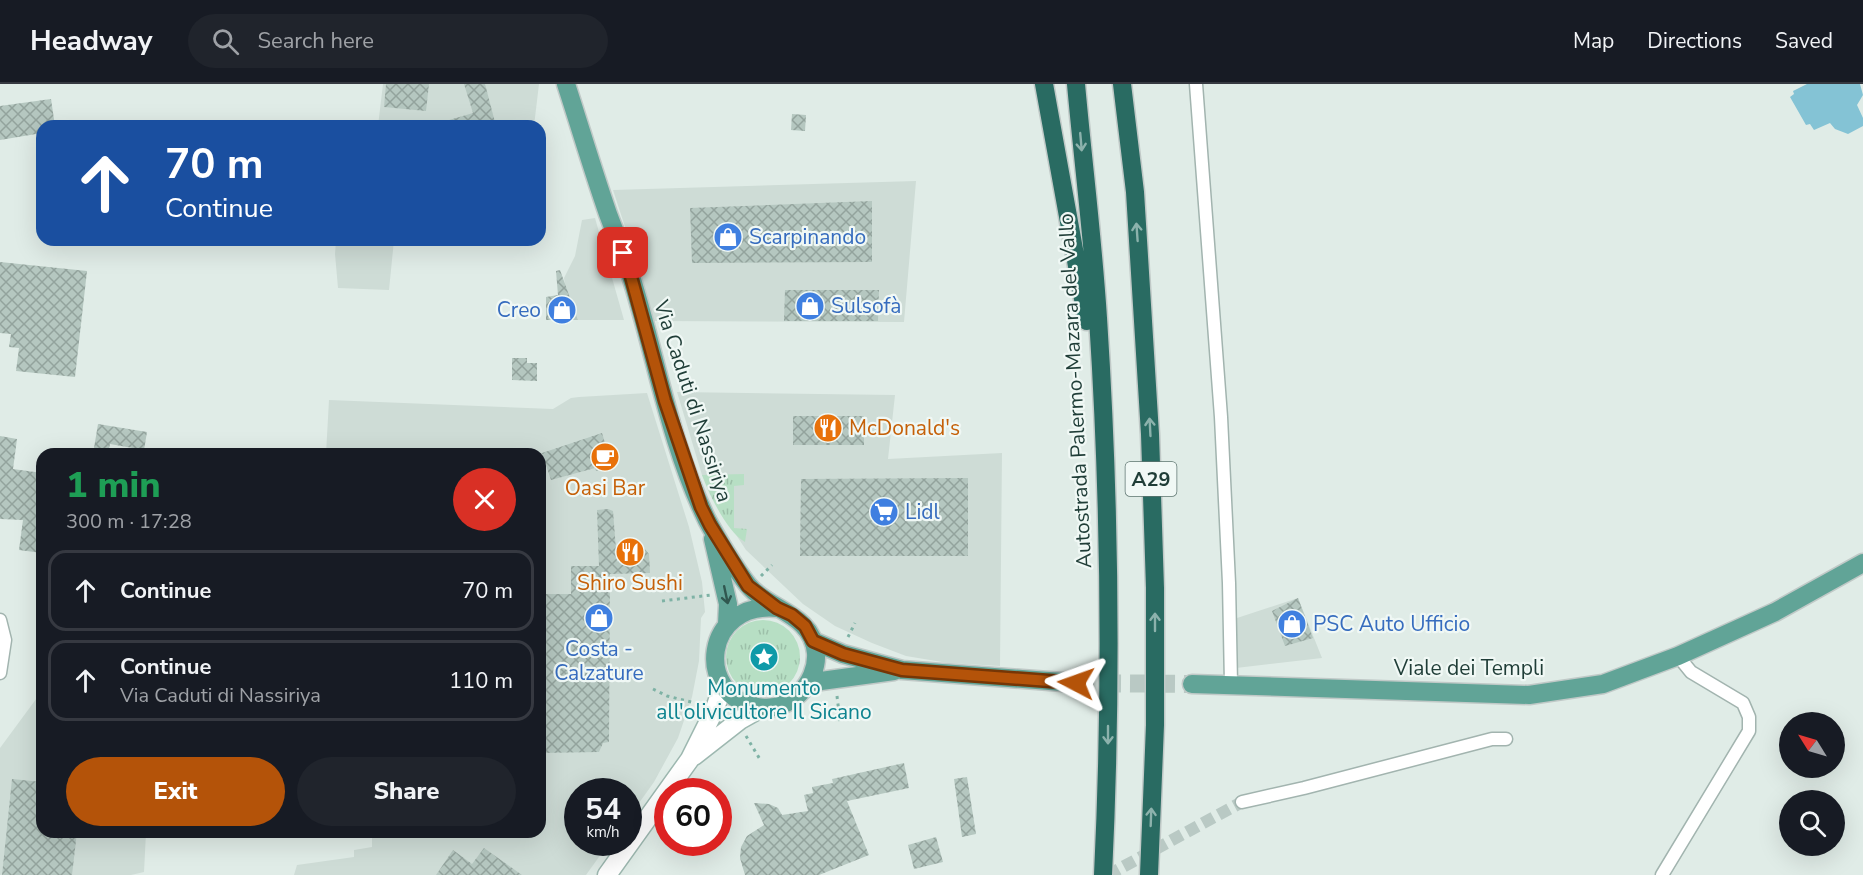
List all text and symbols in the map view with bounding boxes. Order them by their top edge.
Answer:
search box [188,14,608,68]
text: Headway [30,22,152,60]
icon: search [209,25,242,58]
text: Search here [257,26,374,56]
text: Map [1573,27,1614,55]
text: Directions [1647,27,1742,55]
text: Saved [1775,27,1833,55]
one-way arrow [1076,132,1087,152]
text: 70 m [165,136,264,193]
icon: ahead [66,144,144,222]
text: Continue [165,190,273,227]
street label: Autostrada Palermo-Mazara del Vallo [1052,213,1098,569]
shop icon: Scarpinando [712,221,744,253]
place label: Scarpinando [749,223,866,251]
one-way arrow [1132,223,1143,243]
pin [597,227,648,278]
icon: arrive [606,236,639,269]
shop icon: Sulsofà [794,290,826,322]
place label: Sulsofà [831,292,902,320]
shop icon: Creo [546,294,578,326]
street label: Via Caduti di Nassiriya [647,295,739,506]
place label: Creo [497,296,541,324]
restaurant icon: McDonald's [812,412,844,444]
place label: McDonald's [849,414,960,442]
one-way arrow [1144,417,1155,437]
cafe icon: Oasi Bar [589,441,621,473]
text: 1 min [66,461,161,510]
road number: A29 [1126,462,1176,496]
button: close [453,468,516,531]
place label: Oasi Bar [565,474,646,502]
supermarket icon: Lidl [868,496,900,528]
place label: Lidl [905,498,941,526]
text: 300 m · 17:28 [66,508,192,535]
restaurant icon: Shiro Sushi [614,536,646,568]
place label: Shiro Sushi [577,569,683,597]
icon: ahead [69,574,102,607]
text: Continue [120,576,211,606]
text: 70 m [462,576,513,606]
one-way arrow [720,585,732,604]
shop icon: Costa - Calzature [583,602,615,634]
shop icon: PSC Auto Ufficio [1276,608,1308,640]
place label: PSC Auto Ufficio [1313,610,1470,638]
one-way arrow [1149,612,1161,632]
place label: Costa - Calzature [554,635,644,687]
place icon: Monumento all'olivicultore Il Sicano [748,641,780,673]
position arrow [1044,651,1108,715]
text: Continue [120,652,211,682]
street label: Viale dei Templi [1393,654,1544,682]
icon: ahead [69,664,102,697]
text: 110 m [449,666,513,696]
place label: Monumento all'olivicultore Il Sicano [656,674,872,726]
text: Via Caduti di Nassiriya [120,682,321,709]
north arrow [1779,712,1845,778]
map controls [1779,712,1845,856]
one-way arrow [1102,725,1114,745]
button: Exit [66,757,285,826]
button: Share [297,757,516,826]
speed limit sign: 60 [654,778,732,856]
text: 54 [585,789,621,830]
button: search [1779,790,1845,856]
one-way arrow [1146,807,1157,827]
text: km/h [586,822,620,842]

